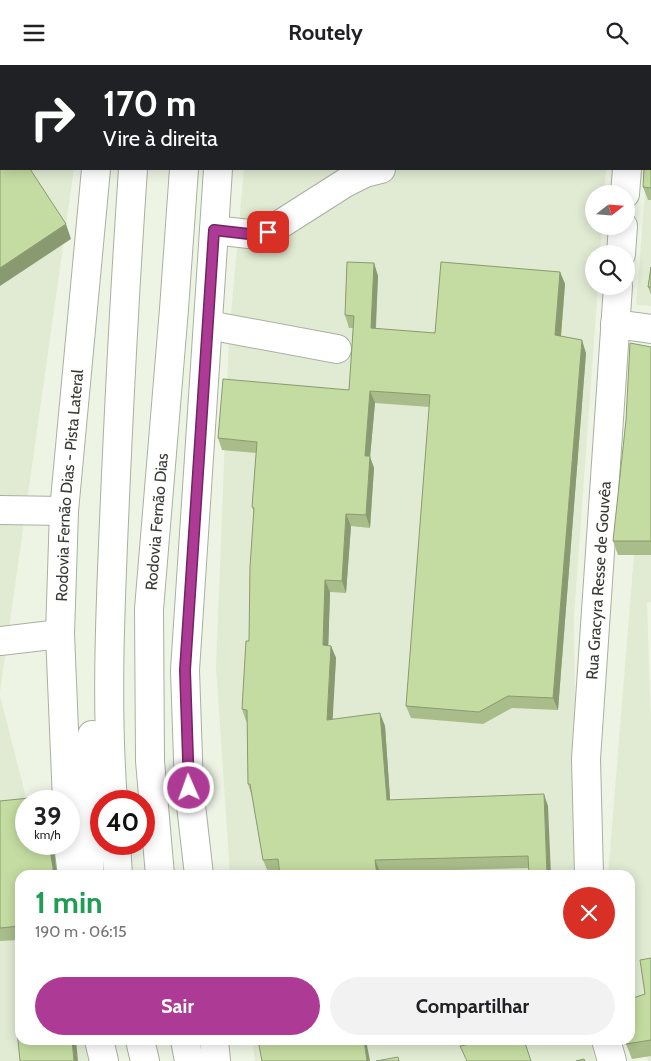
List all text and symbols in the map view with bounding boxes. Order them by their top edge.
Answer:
icon: menu [20,19,48,47]
text: Routely [288,19,363,46]
icon: search [603,19,631,47]
text: 170 m [103,82,196,125]
icon: right [20,85,85,150]
text: Vire à direita [103,125,218,152]
north arrow [585,185,635,235]
map controls [585,185,635,295]
pin [247,211,289,253]
icon: arrive [254,218,282,246]
button: search [585,245,635,295]
street label: Rodovia Fernão Dias - Pista Lateral [52,368,87,602]
street label: Rodovia Fernão Dias [141,452,171,591]
street label: Rua Gracyra Resse de Gouvêa [582,480,614,680]
position arrow [162,761,214,813]
speed limit sign: 40 [90,790,155,855]
text: 39 [34,801,61,831]
text: km/h [34,827,61,842]
text: 1 min [35,884,103,921]
button: close [563,887,615,939]
text: 190 m · 06:15 [35,922,127,941]
button: Sair [35,977,320,1035]
button: Compartilhar [330,977,615,1035]

